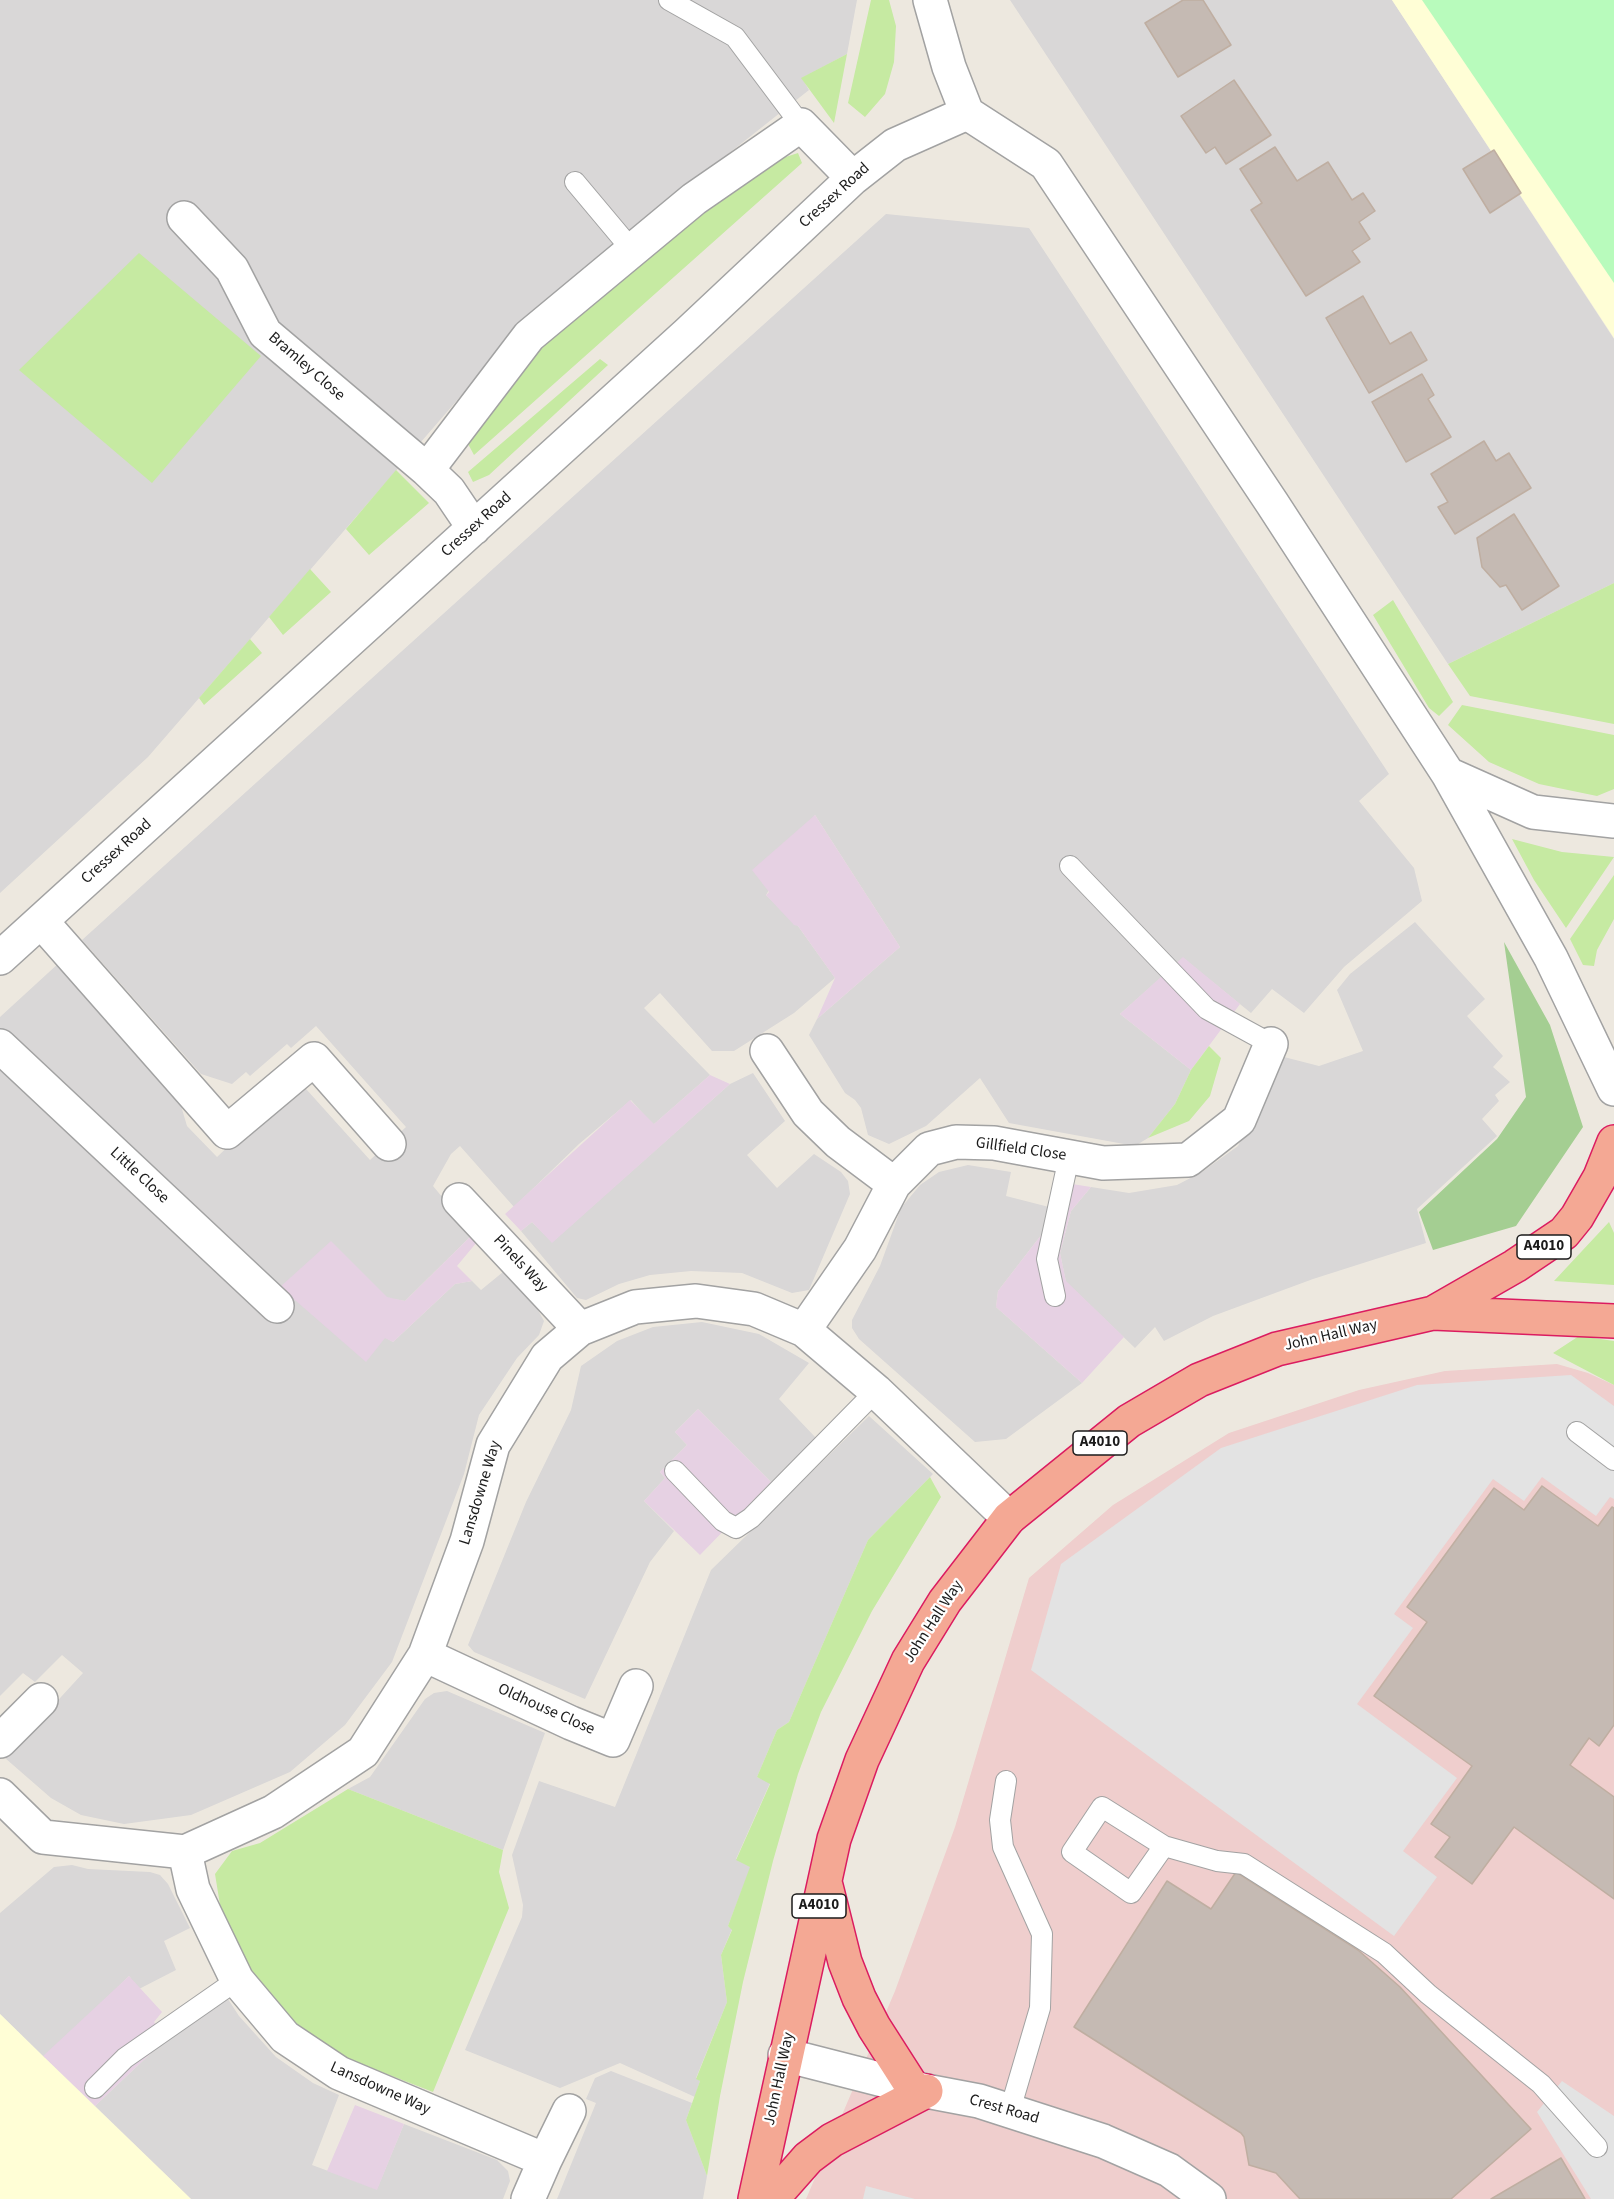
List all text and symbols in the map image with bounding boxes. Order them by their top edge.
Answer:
street label: Cressex Road [796,159,874,233]
street label: Bramley Close [264,329,348,405]
street label: Cressex Road [438,488,516,562]
street label: Cressex Road [78,815,156,889]
street label: Gillfield Close [975,1134,1067,1166]
street label: Little Close [105,1144,173,1208]
street label: Pinels Way [489,1231,551,1297]
road number: A4010 [1517,1235,1571,1259]
street label: John Hall Way [1283,1316,1379,1356]
road number: A4010 [1073,1431,1127,1455]
street label: Lansdowne Way [456,1439,506,1547]
street label: John Hall Way [900,1577,968,1667]
street label: Oldhouse Close [495,1680,597,1740]
road number: A4010 [792,1894,846,1918]
street label: John Hall Way [761,2031,799,2127]
street label: Lansdowne Way [327,2058,433,2120]
street label: Crest Road [967,2091,1041,2129]

